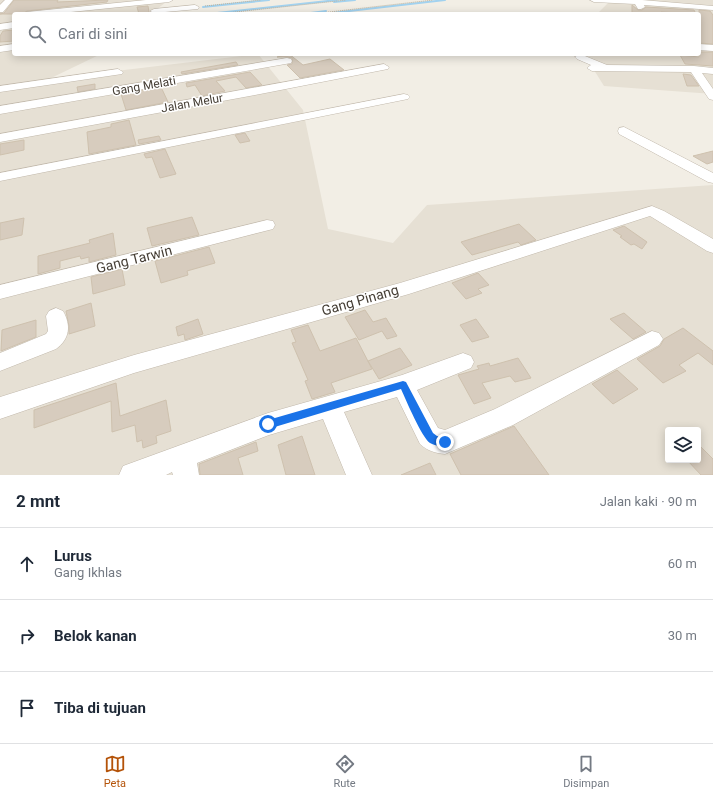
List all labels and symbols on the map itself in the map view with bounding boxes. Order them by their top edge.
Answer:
street label: Gang Melati [111,74,177,98]
street label: Jalan Melur [160,91,224,115]
street label: Gang Tarwin [94,242,174,276]
street label: Gang Pinang [320,281,400,319]
route start [259,415,277,433]
route end [436,433,454,451]

